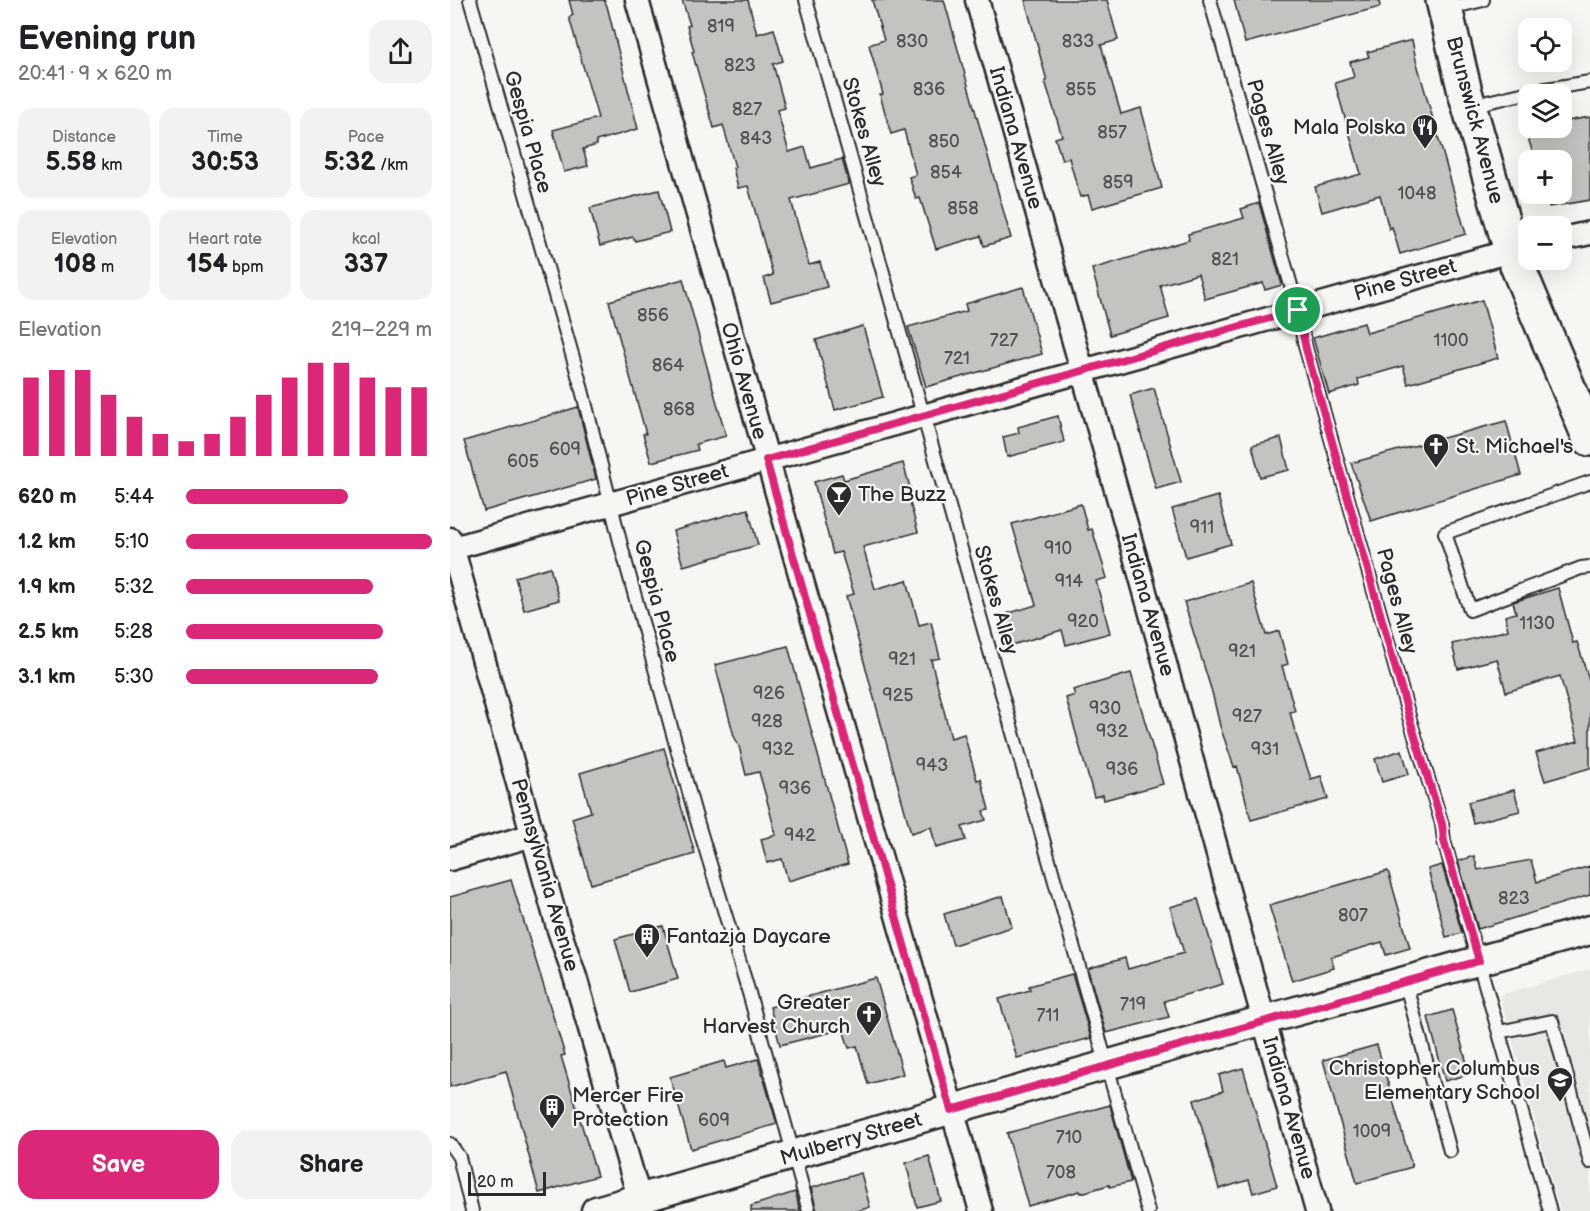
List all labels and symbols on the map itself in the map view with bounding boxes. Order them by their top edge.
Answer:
house number: 819 [707,16,735,37]
house number: 830 [896,31,928,52]
house number: 833 [1062,31,1094,52]
street label: Brunswick Avenue [1441,33,1509,207]
house number: 823 [724,55,756,76]
street label: Indiana Avenue [984,64,1048,212]
street label: Gespia Place [499,68,557,196]
street label: Stokes Alley [836,74,892,190]
street label: Pages Alley [1241,76,1295,188]
house number: 836 [913,79,945,100]
house number: 855 [1065,79,1097,100]
house number: 827 [732,99,762,120]
restaurant icon: Mala Polska [1410,112,1440,150]
place label: Mala Polska [1293,115,1406,140]
house number: 857 [1097,122,1127,143]
house number: 843 [740,128,772,149]
house number: 850 [928,131,960,152]
house number: 854 [930,162,962,183]
house number: 859 [1102,172,1134,193]
house number: 1048 [1397,183,1437,204]
house number: 858 [947,198,979,219]
house number: 821 [1211,249,1239,270]
street label: Pine Street [1351,253,1460,307]
pin [1272,284,1323,335]
house number: 856 [637,305,669,326]
street label: Ohio Avenue [715,320,773,442]
house number: 727 [990,330,1018,351]
house number: 1100 [1433,330,1469,351]
house number: 721 [944,348,970,369]
house number: 864 [652,355,684,376]
house number: 868 [663,399,695,420]
church icon: St. Michael's [1421,431,1451,469]
place label: St. Michael's [1456,434,1573,459]
house number: 609 [549,439,581,460]
house number: 605 [507,451,539,472]
street label: Pine Street [623,458,732,512]
bar icon: The Buzz [824,479,854,517]
place label: The Buzz [858,482,947,507]
house number: 911 [1190,517,1214,538]
street label: Indiana Avenue [1116,531,1180,679]
street label: Gespia Place [629,537,685,665]
house number: 910 [1044,538,1072,559]
street label: Stokes Alley [968,542,1024,658]
street label: Pages Alley [1371,545,1423,657]
house number: 914 [1055,571,1083,592]
house number: 920 [1067,611,1099,632]
house number: 1130 [1519,613,1555,634]
house number: 921 [1228,641,1256,662]
house number: 921 [888,649,916,670]
house number: 926 [753,683,785,704]
house number: 925 [882,685,914,706]
house number: 930 [1089,698,1121,719]
house number: 927 [1232,706,1262,727]
house number: 928 [751,711,783,732]
house number: 932 [1096,721,1128,742]
house number: 932 [762,739,794,760]
house number: 931 [1251,739,1279,760]
house number: 943 [916,755,948,776]
house number: 936 [1106,759,1138,780]
street label: Pennsylvania Avenue [505,776,585,974]
house number: 936 [779,778,811,799]
house number: 942 [784,825,816,846]
house number: 823 [1498,888,1530,909]
house number: 807 [1338,905,1368,926]
building icon: Fantazja Daycare [632,921,662,959]
place label: Fantazja Daycare [666,924,831,949]
place label: Greater Harvest Church [702,990,850,1039]
house number: 719 [1120,994,1146,1015]
church icon: Greater Harvest Church [854,999,884,1037]
house number: 711 [1037,1005,1059,1026]
street label: Indiana Avenue [1257,1034,1321,1182]
place label: Christopher Columbus Elementary School [1329,1056,1540,1105]
school or university icon: Christopher Columbus Elementary School [1545,1065,1575,1103]
place label: Mercer Fire Protection [572,1083,684,1132]
building icon: Mercer Fire Protection [537,1092,567,1130]
street label: Mulberry Street [777,1107,925,1171]
house number: 609 [698,1110,730,1131]
house number: 1009 [1353,1121,1391,1142]
house number: 710 [1056,1127,1082,1148]
house number: 708 [1046,1162,1076,1183]
scale bar [468,1169,546,1196]

